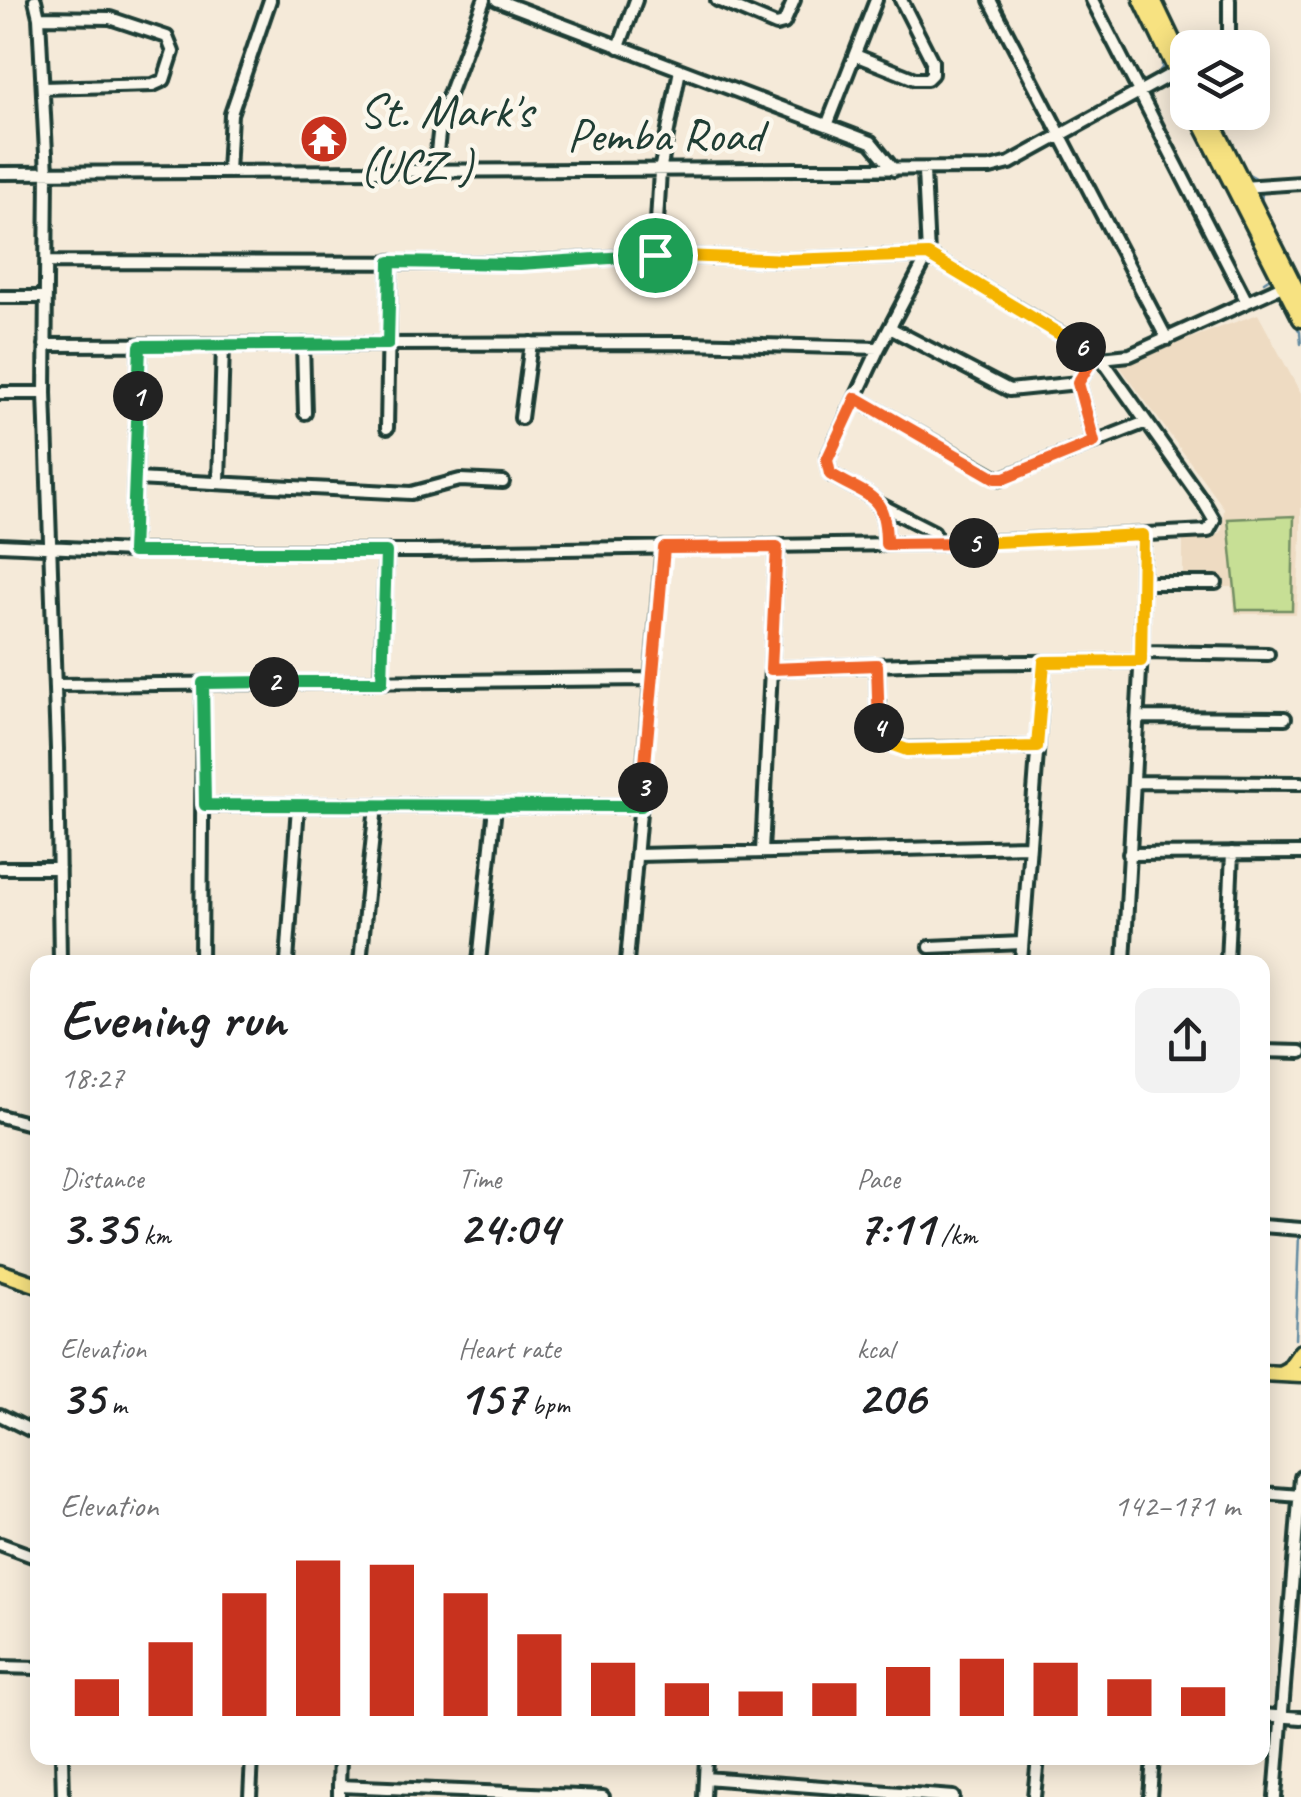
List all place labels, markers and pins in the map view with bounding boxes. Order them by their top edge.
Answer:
place label: St. Mark's (UCZ ) [359,81,537,196]
temple icon: St. Mark's (UCZ ) [298,113,350,165]
pin [613,213,698,298]
pin: 6 [1056,322,1106,372]
pin: 1 [113,371,163,421]
pin: 5 [949,518,999,568]
pin: 2 [249,657,299,707]
pin: 4 [854,703,904,753]
pin: 3 [618,762,668,812]

